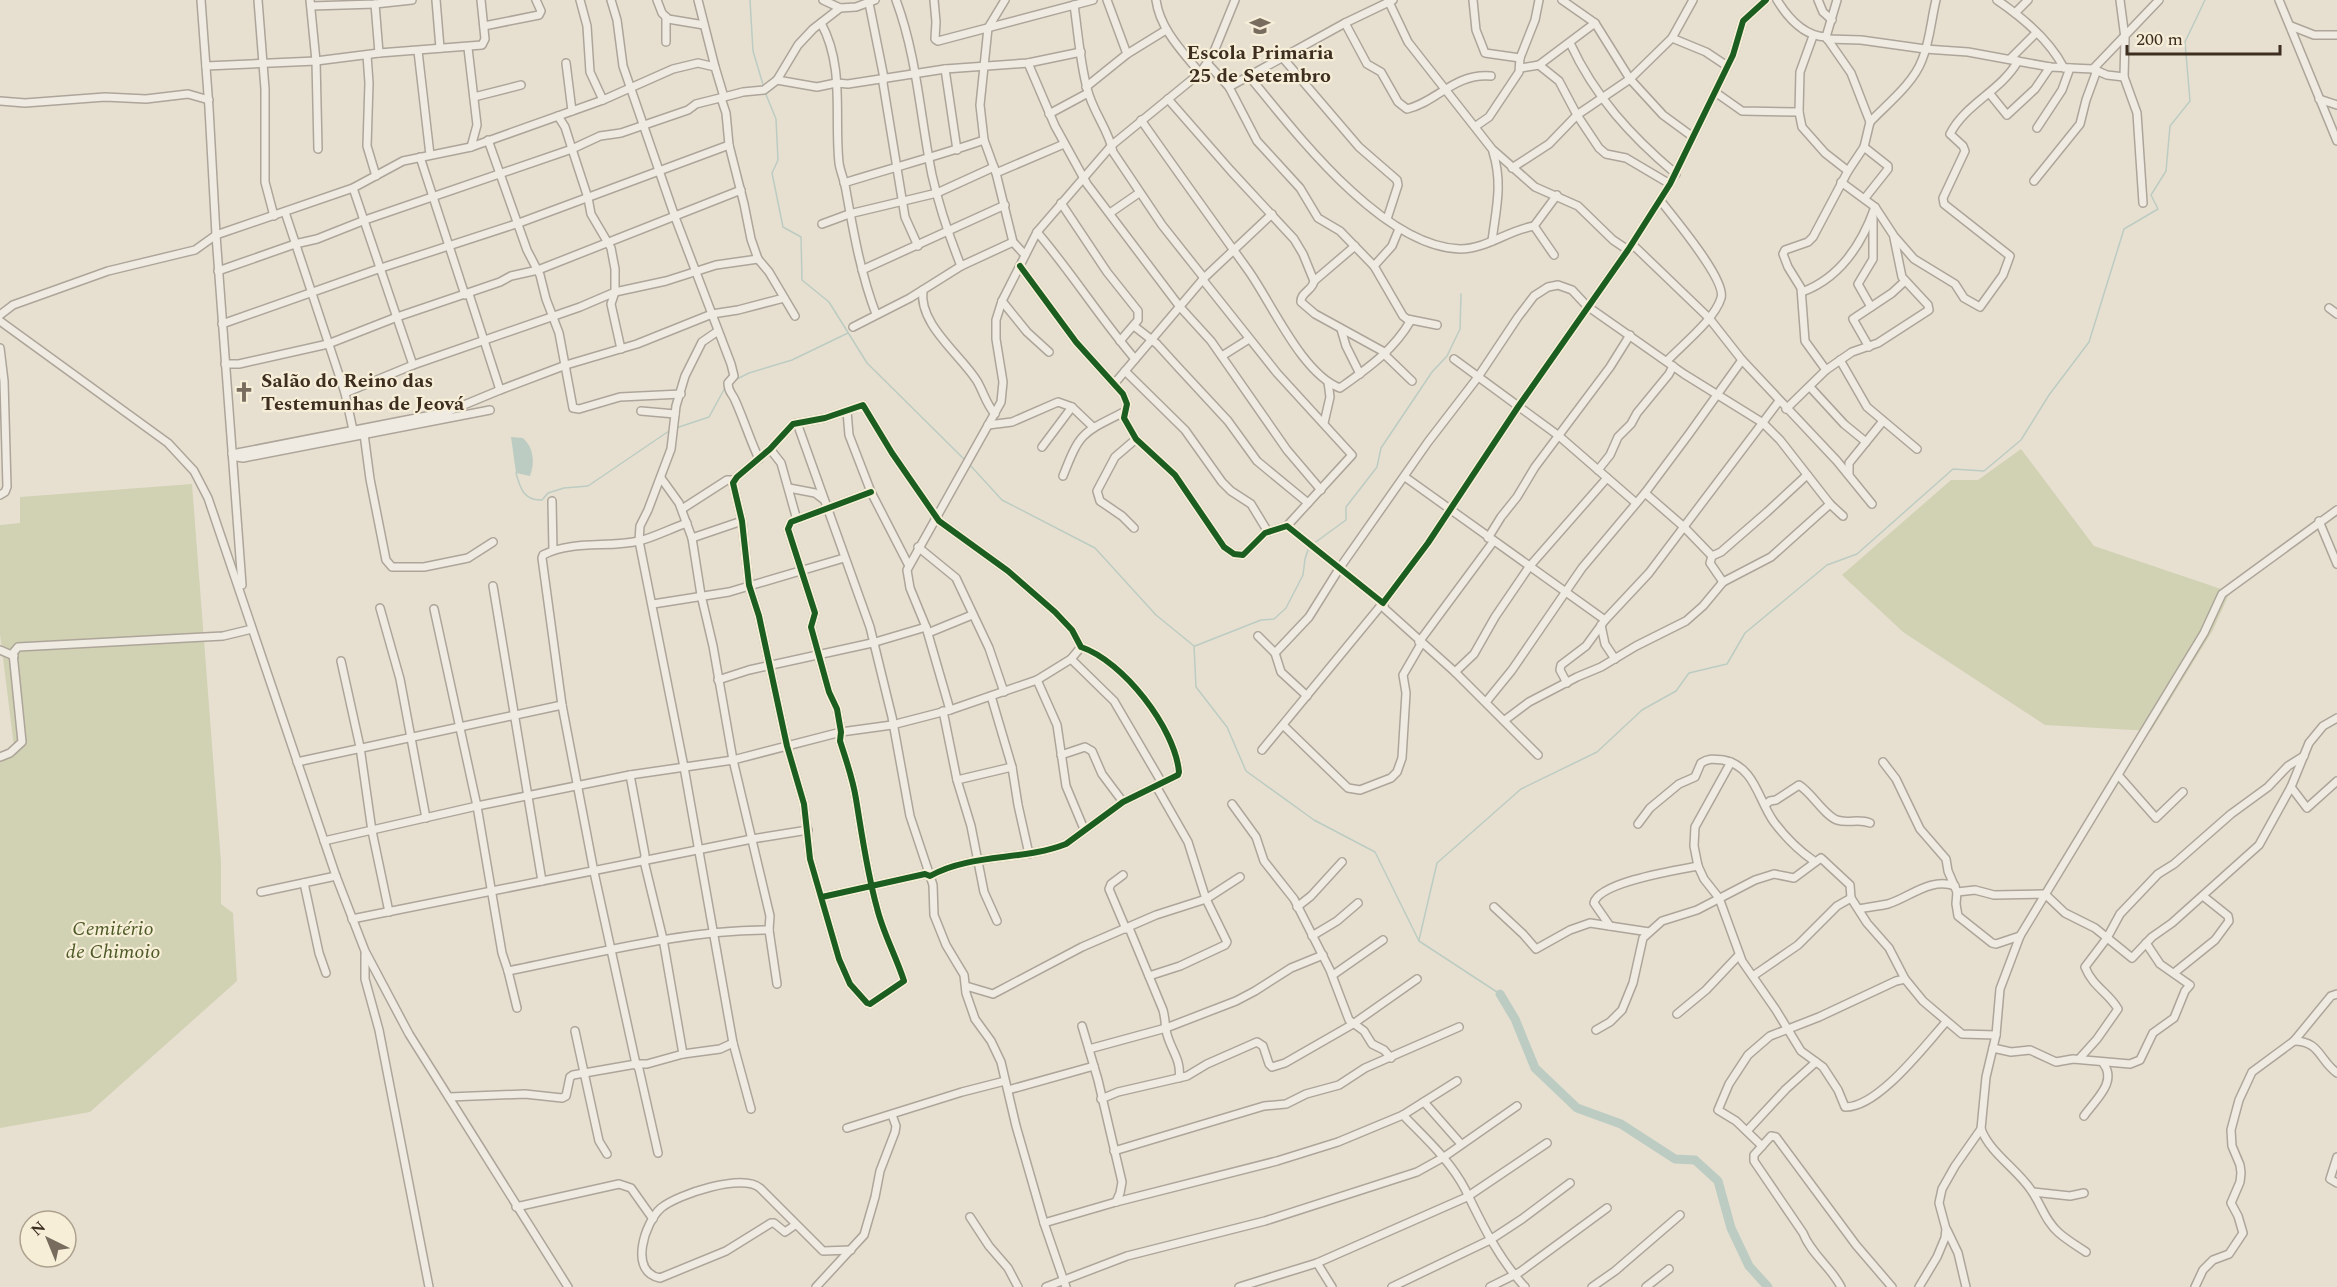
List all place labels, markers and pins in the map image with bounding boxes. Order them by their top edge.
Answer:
school or university icon: Escola Primaria 25 de Setembro [1248,14,1272,38]
place label: Escola Primaria 25 de Setembro [1186,38,1334,91]
place label: Salão do Reino das Testemunhas de Jeová [261,366,465,419]
church icon: Salão do Reino das Testemunhas de Jeová [232,380,256,404]

